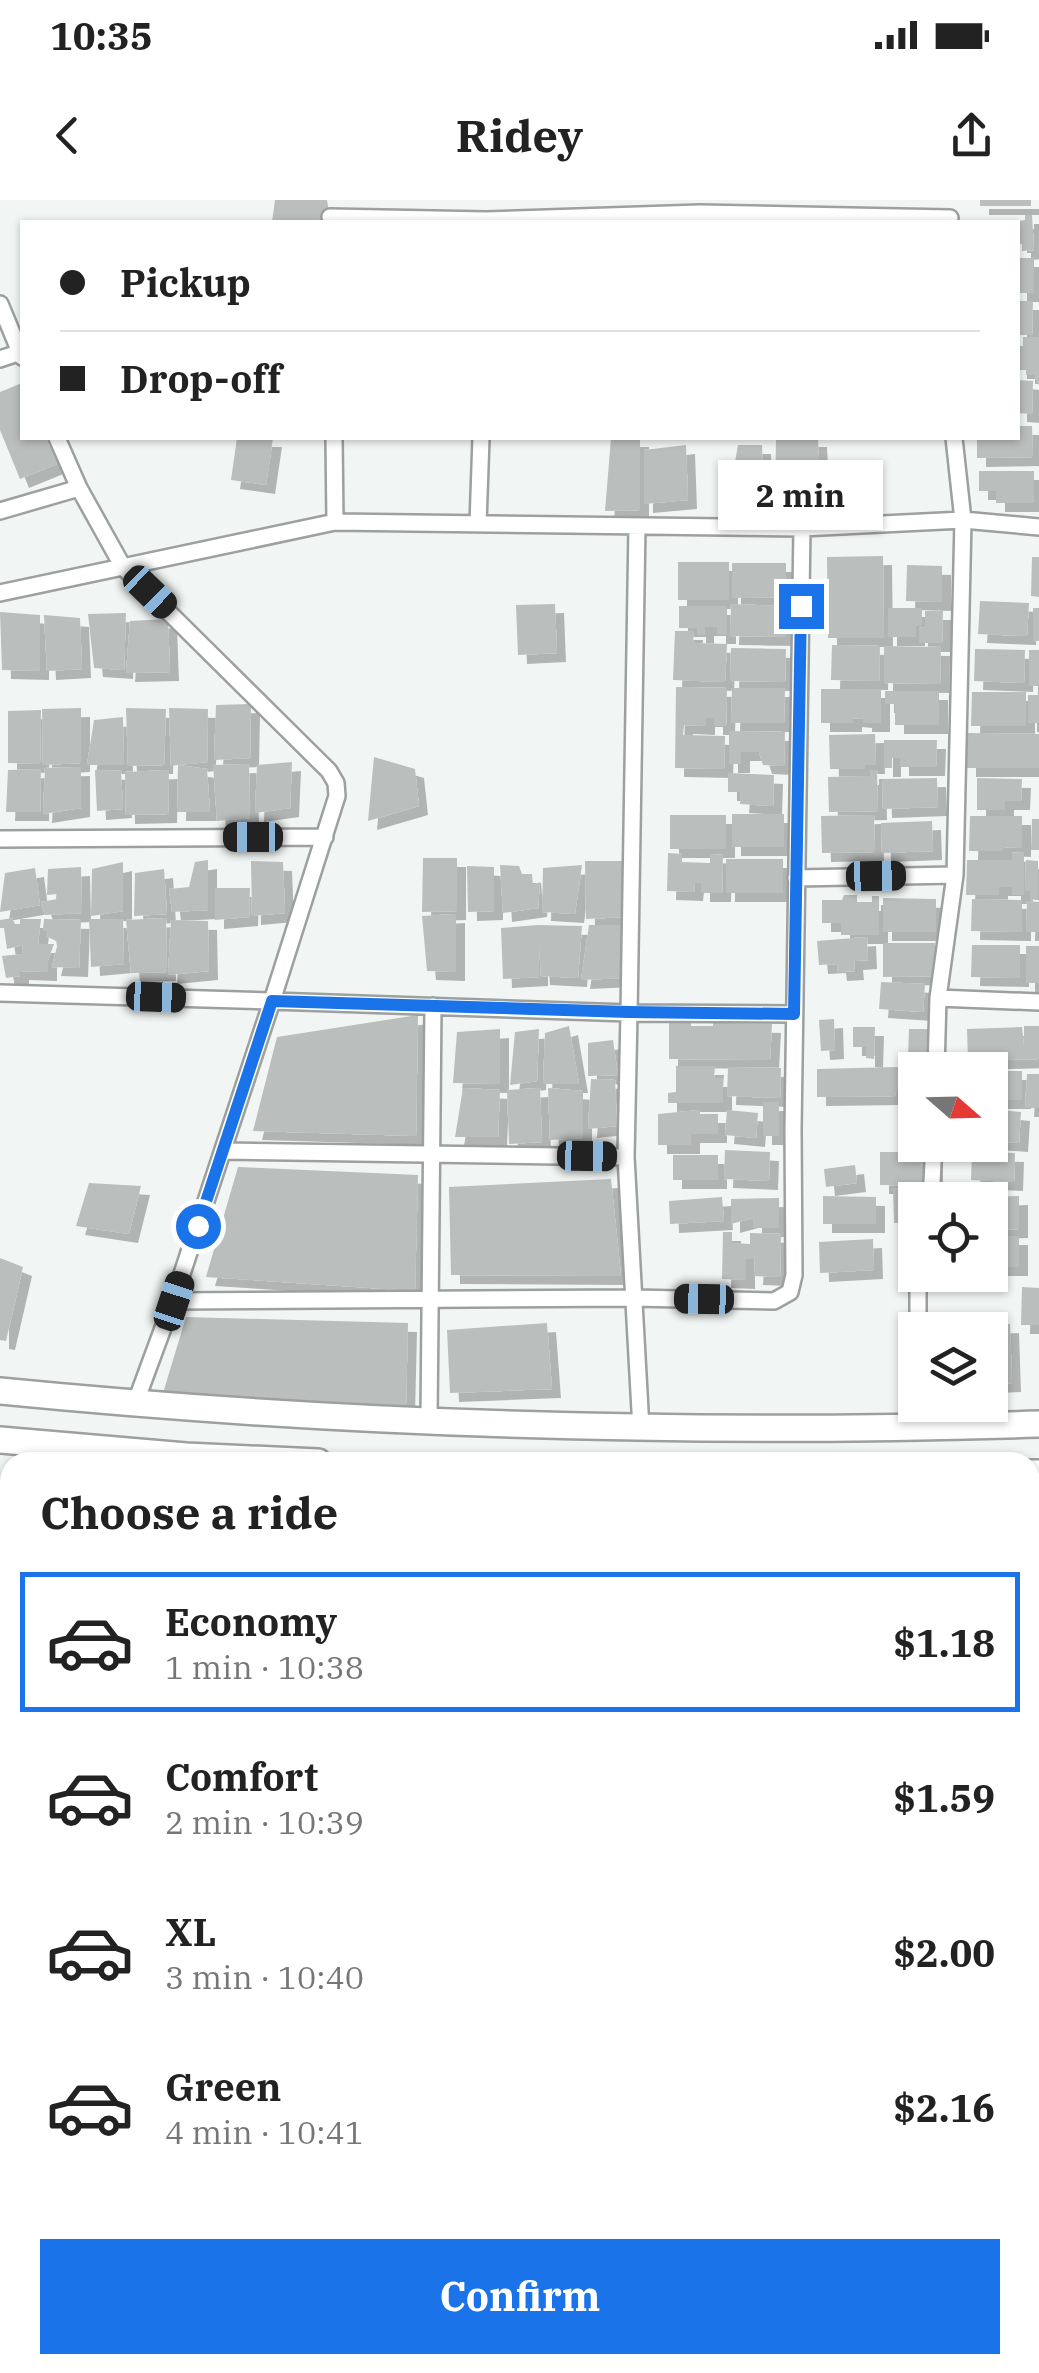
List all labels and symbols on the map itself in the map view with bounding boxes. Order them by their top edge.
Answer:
callout: 2 min [718,461,884,531]
car [118,560,182,624]
route end [779,584,824,629]
car [223,822,283,852]
car [846,860,906,892]
car [125,981,187,1013]
north arrow [898,1052,1008,1162]
car [557,1140,617,1172]
route start [176,1204,221,1249]
car [150,1268,198,1334]
car [674,1283,734,1315]

